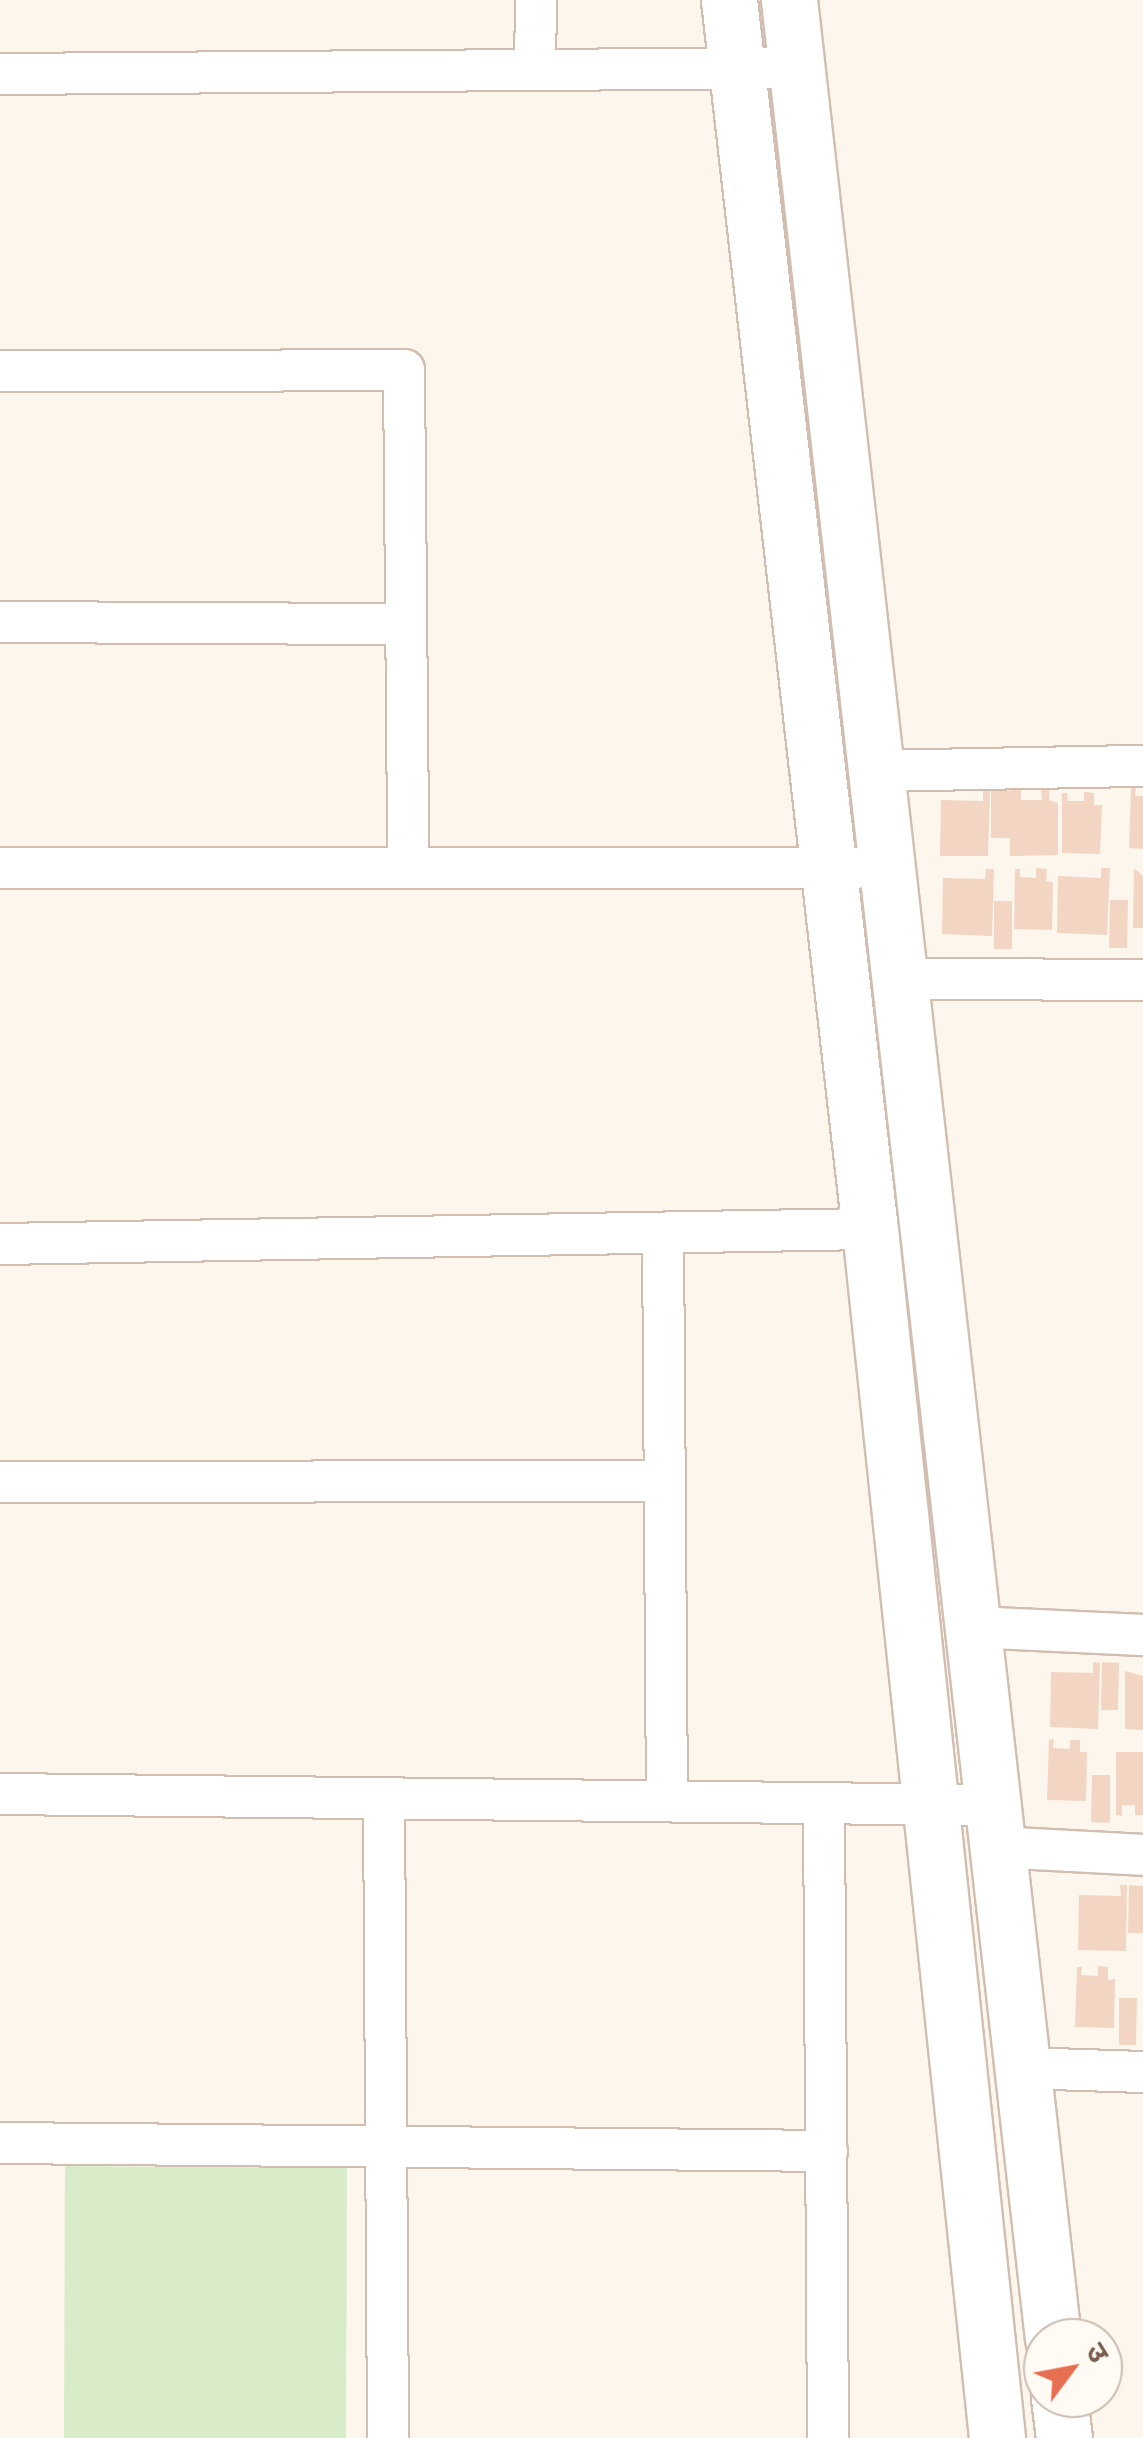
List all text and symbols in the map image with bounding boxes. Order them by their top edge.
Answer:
north arrow [1023,2318,1123,2418]
text: उ [1079,2337,1116,2369]

